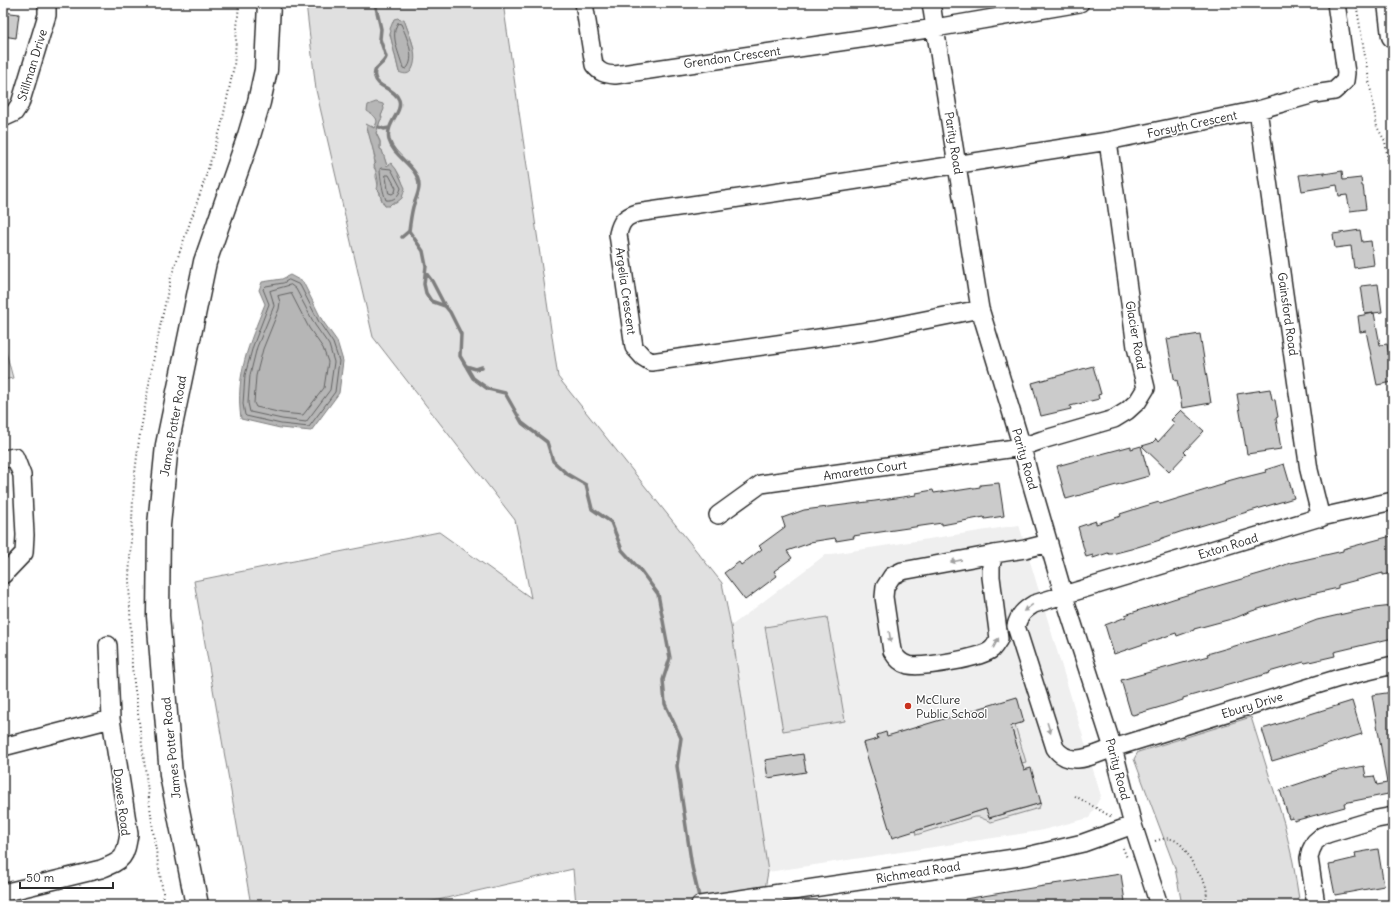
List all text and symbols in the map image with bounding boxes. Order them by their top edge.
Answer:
street label: Stillman Drive [14,27,50,103]
street label: Grendon Crescent [683,43,781,71]
street label: Forsyth Crescent [1146,107,1238,141]
street label: Parity Road [942,111,966,175]
street label: Argelia Crescent [612,246,640,336]
street label: Gainsford Road [1275,271,1301,357]
street label: Glacier Road [1123,300,1149,370]
street label: James Potter Road [157,374,189,478]
street label: Parity Road [1009,427,1041,491]
street label: Amaretto Court [822,457,908,483]
street label: Exton Road [1196,530,1260,562]
one-way arrow [950,558,962,564]
one-way arrow [1022,604,1033,612]
one-way arrow [887,631,893,643]
one-way arrow [993,637,999,649]
street label: Ebury Drive [1219,689,1285,721]
place label: McClure Public School [916,692,987,721]
street label: James Potter Road [158,696,184,800]
marker: McClure Public School [903,701,913,711]
one-way arrow [1046,723,1052,735]
street label: Parity Road [1103,737,1133,801]
street label: Dawes Road [110,767,134,837]
street label: Richmead Road [875,858,961,886]
scale bar [20,864,113,890]
text: 50 m [26,870,55,885]

